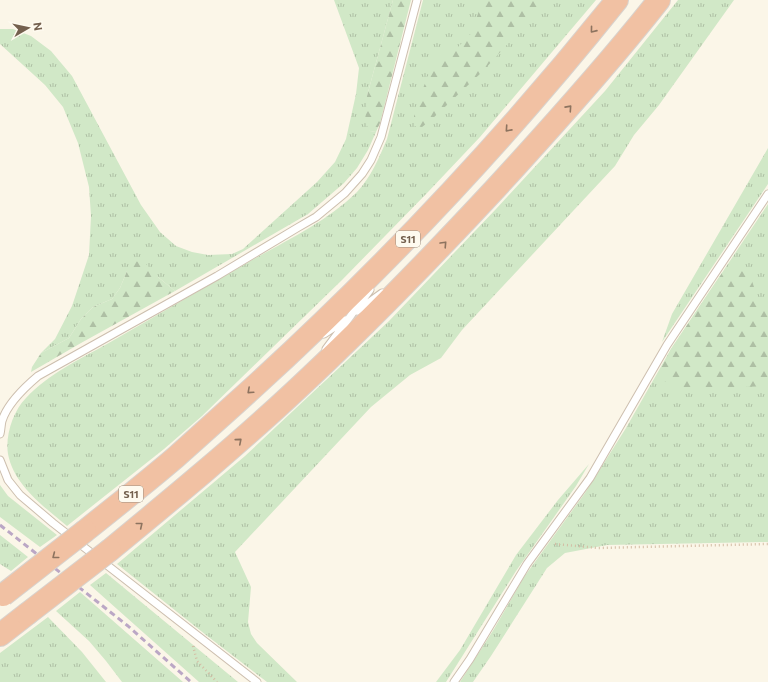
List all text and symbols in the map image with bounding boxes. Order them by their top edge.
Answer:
north arrow [8,8,48,48]
text: N [31,21,45,31]
one-way arrow [590,26,597,33]
one-way arrow [564,105,571,112]
one-way arrow [505,124,513,132]
road number: S11 [396,231,420,247]
one-way arrow [439,241,447,249]
one-way arrow [247,386,254,393]
one-way arrow [234,438,242,445]
road number: S11 [119,486,143,502]
one-way arrow [135,523,143,530]
one-way arrow [53,551,60,558]

